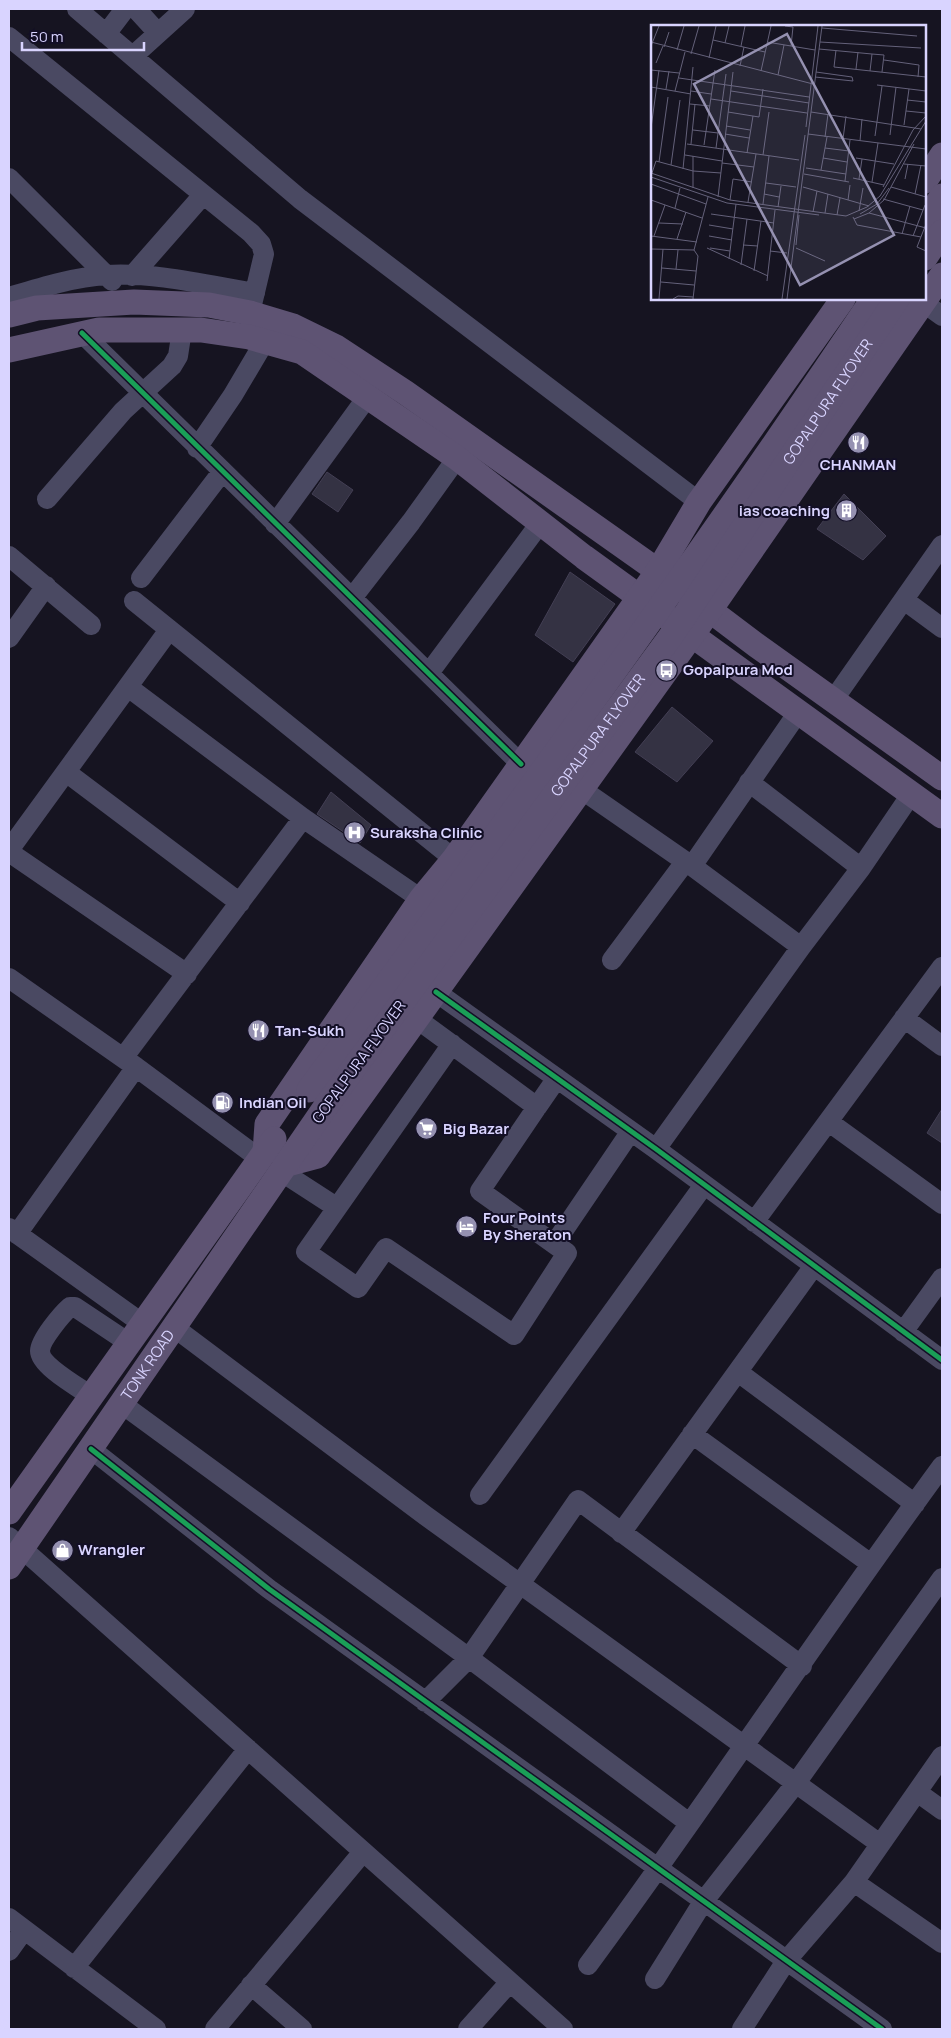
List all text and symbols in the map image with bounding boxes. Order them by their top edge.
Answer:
scale bar [22,20,145,52]
inset map [651,25,926,300]
text: 50 m [30,26,64,47]
street label: GOPALPURA FLYOVER [778,334,877,469]
restaurant icon: CHANMAN [846,430,870,454]
place label: CHANMAN [820,454,896,475]
building icon: ias coaching [834,499,858,523]
place label: ias coaching [739,500,830,521]
bus stop icon: Gopalpura Mod [655,658,679,682]
place label: Gopalpura Mod [683,659,793,680]
street label: GOPALPURA FLYOVER [546,669,650,801]
hospital icon: Suraksha Clinic [342,821,366,845]
place label: Suraksha Clinic [370,822,483,843]
street label: GOPALPURA FLYOVER [307,996,410,1127]
restaurant icon: Tan-Sukh [247,1019,271,1043]
place label: Tan-Sukh [275,1020,344,1041]
fuel station icon: Indian Oil [211,1091,235,1115]
place label: Indian Oil [239,1092,307,1113]
supermarket icon: Big Bazar [415,1117,439,1141]
place label: Big Bazar [443,1118,509,1139]
place label: Four Points By Sheraton [483,1207,571,1245]
hotel icon: Four Points By Sheraton [455,1215,479,1239]
street label: TONK ROAD [116,1325,179,1404]
shop icon: Wrangler [50,1538,74,1562]
place label: Wrangler [78,1539,145,1560]

